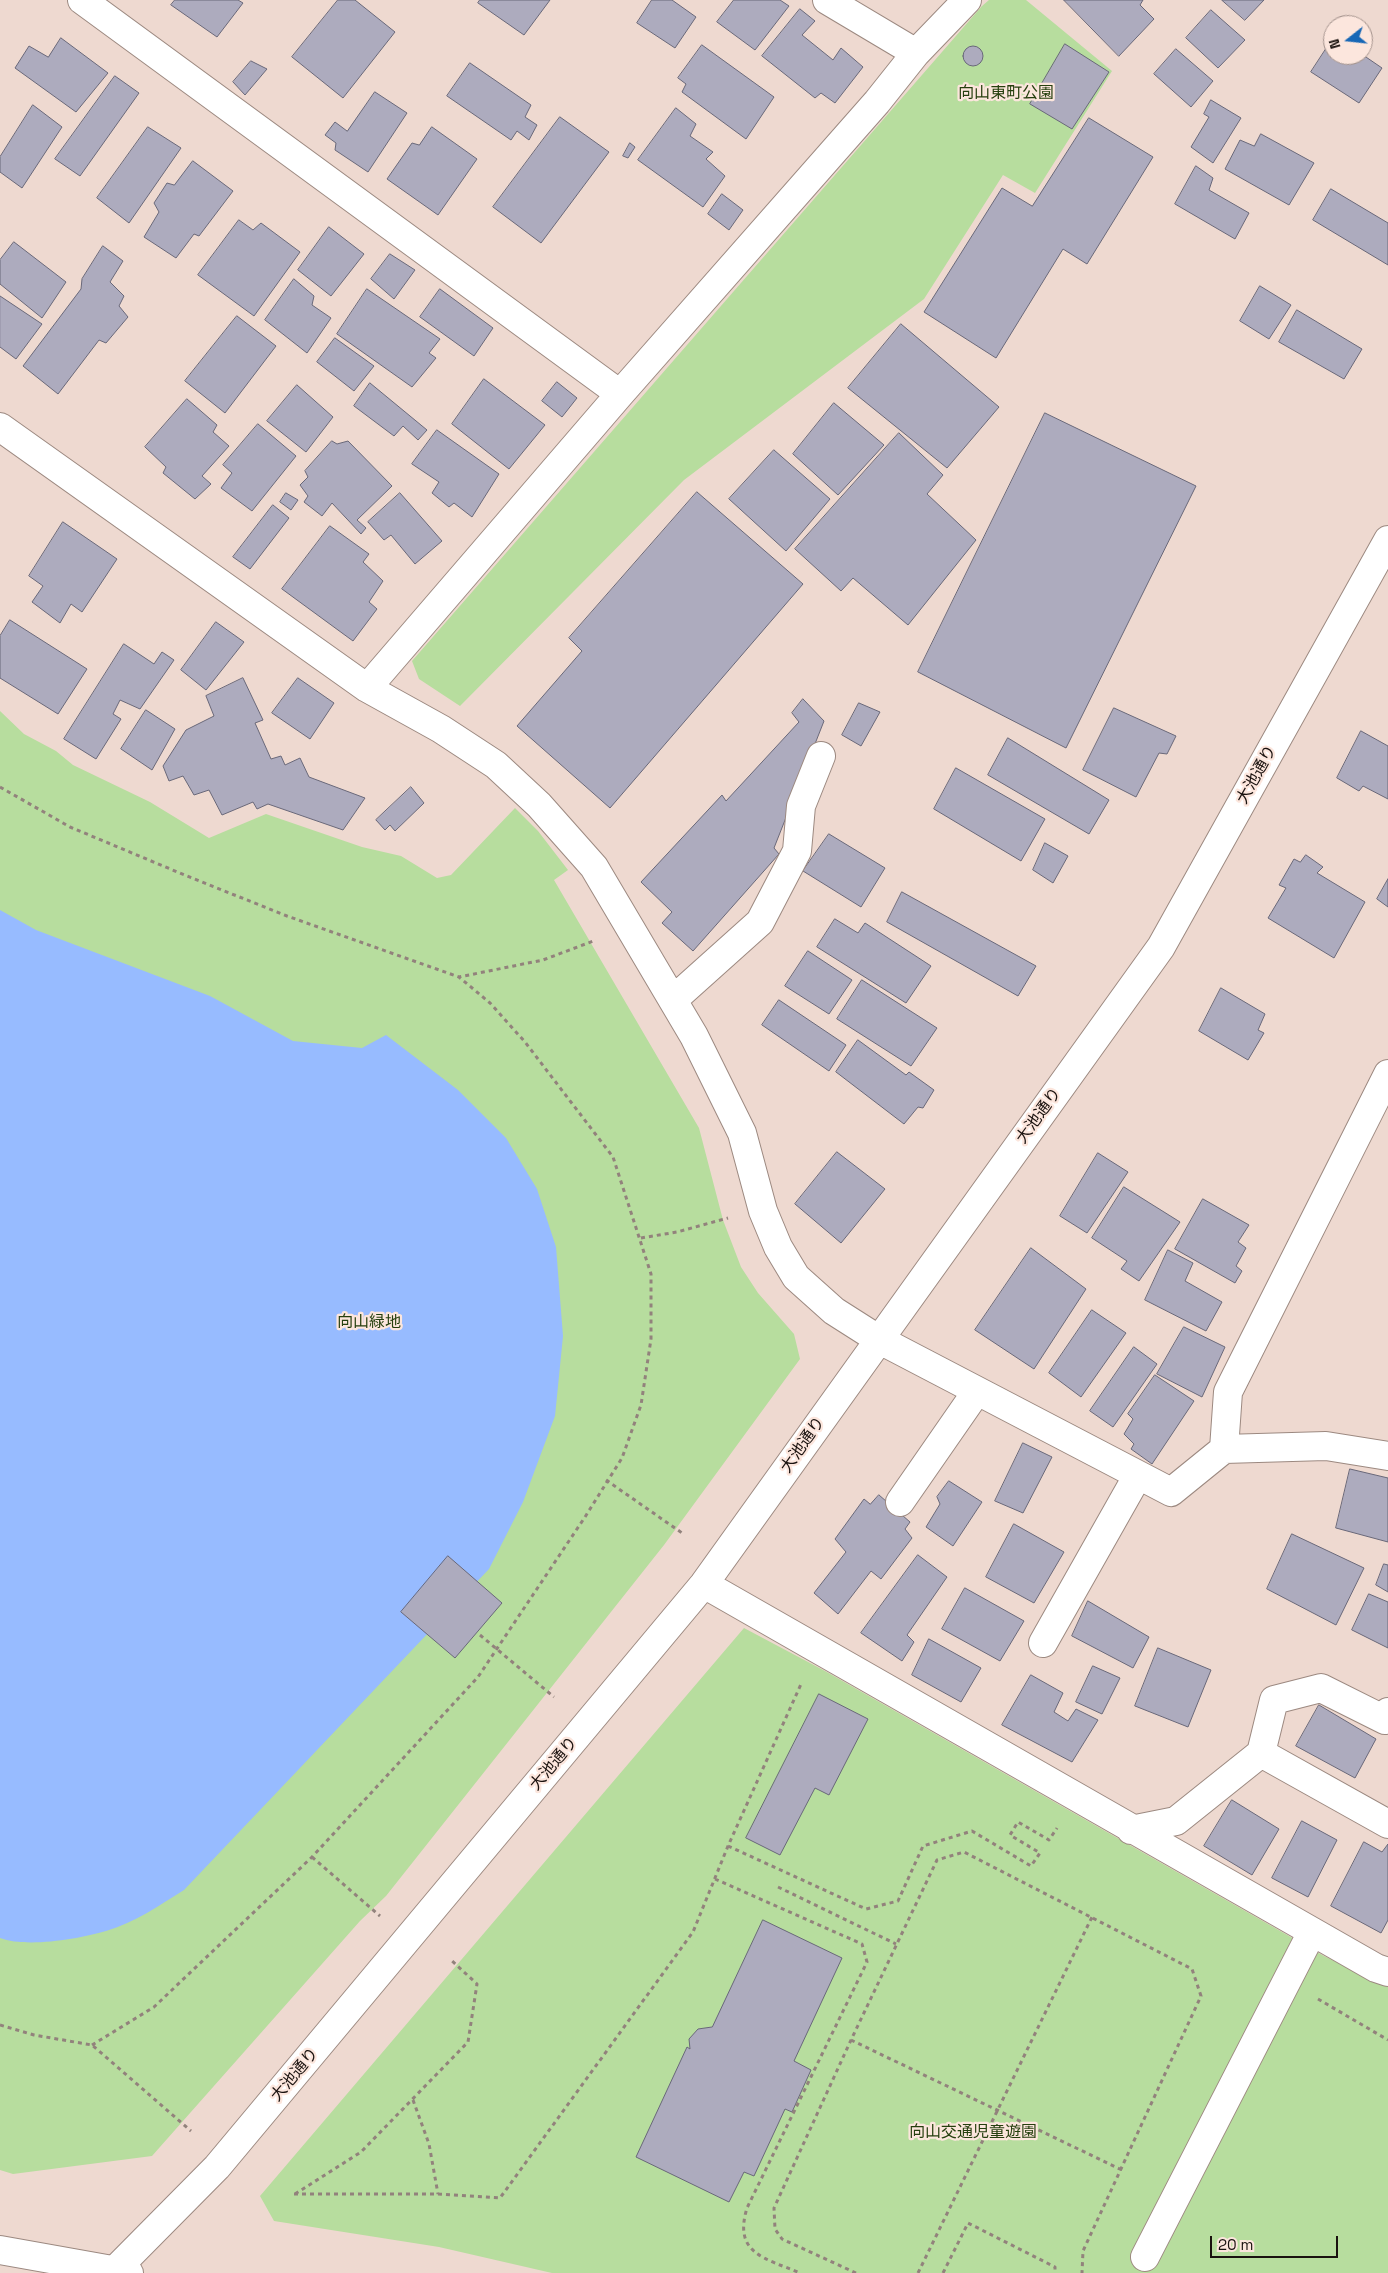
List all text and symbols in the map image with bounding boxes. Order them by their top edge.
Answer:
north arrow [1323,15,1373,65]
text: N [1325,37,1344,51]
park label: 向山東町公園 [958,84,1054,104]
street label: 大池通り [1233,742,1281,808]
street label: 大池通り [1012,1084,1066,1148]
park label: 向山緑地 [337,1313,401,1333]
street label: 大池通り [777,1413,829,1477]
street label: 大池通り [526,1733,582,1795]
street label: 大池通り [267,2044,323,2106]
park label: 向山交通児童遊園 [909,2123,1037,2143]
scale bar [1213,2226,1340,2258]
text: 20 m [1218,2235,1253,2254]

